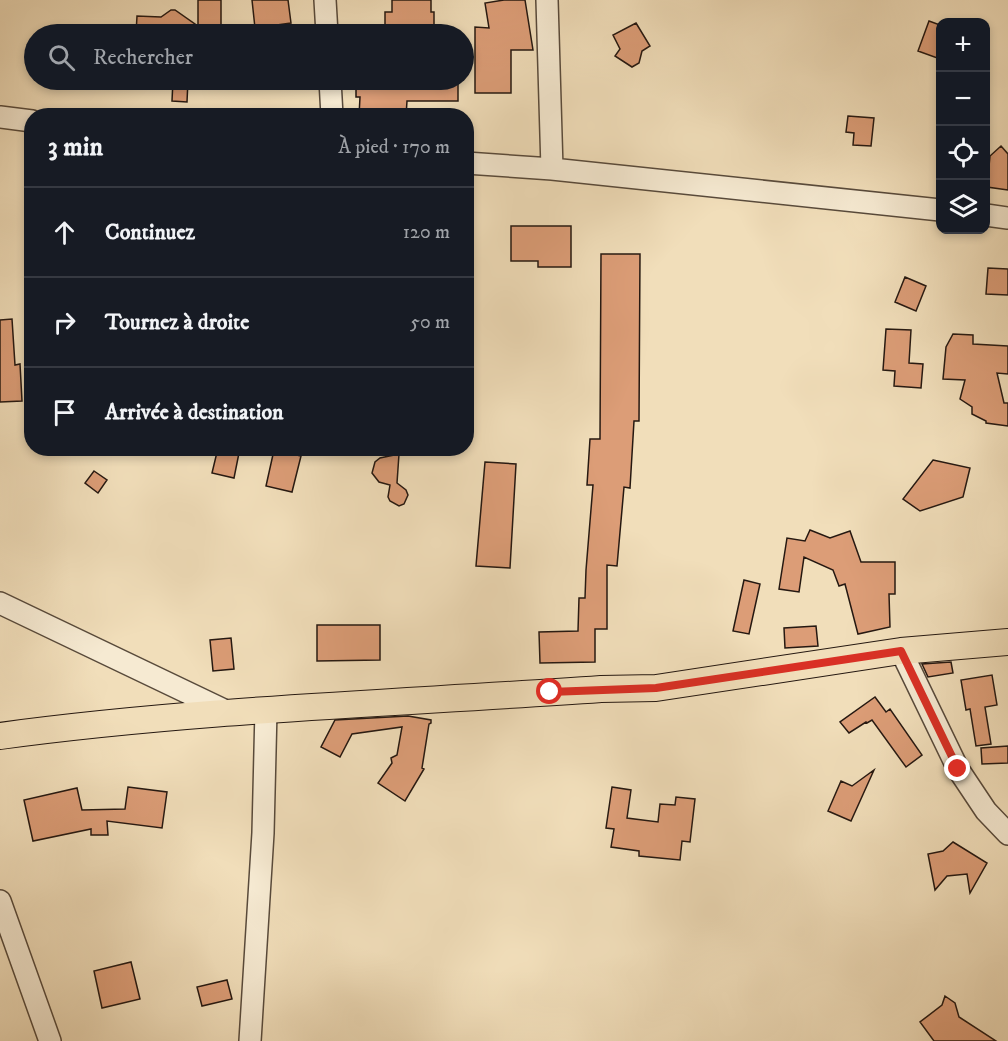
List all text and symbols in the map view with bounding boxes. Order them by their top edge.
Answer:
map controls [936,18,990,234]
button: + [936,18,990,72]
search box [24,24,474,90]
icon: search [45,41,78,74]
text: Rechercher [93,44,193,71]
button: − [936,72,990,126]
button: locate [936,126,990,180]
text: 3 min [48,131,103,164]
text: À pied · 170 m [338,135,450,160]
button: layers [936,180,990,234]
icon: ahead [48,216,81,249]
text: Continuez [105,219,195,246]
text: 120 m [403,220,450,245]
icon: right [48,306,81,339]
text: Tournez à droite [105,309,249,336]
text: 50 m [410,310,450,335]
icon: arrive [48,396,81,429]
text: Arrivée à destination [105,399,284,426]
route start [536,678,562,704]
route end [944,755,970,781]

